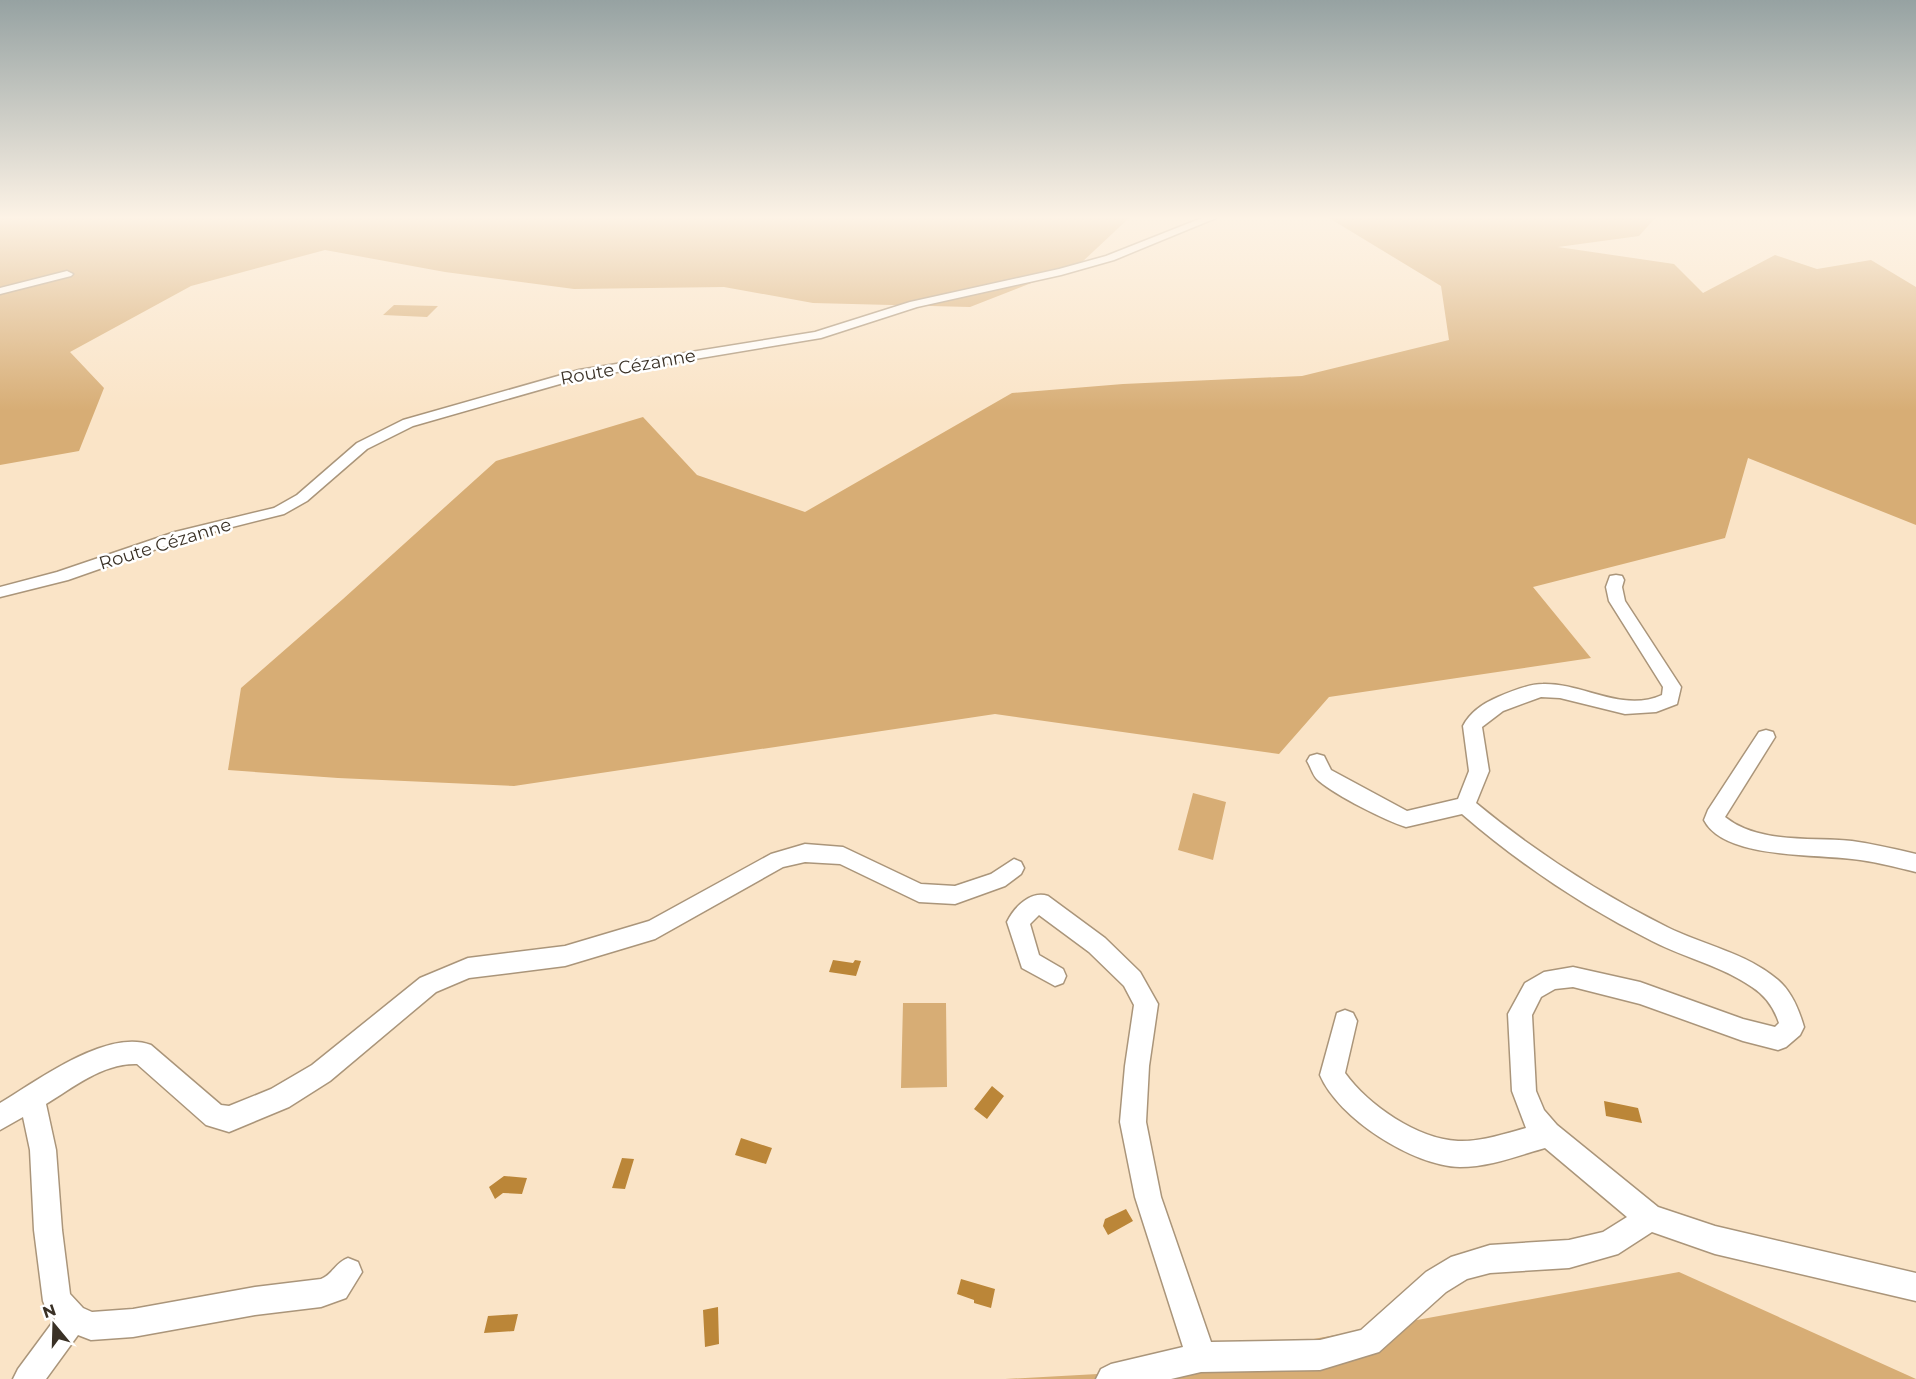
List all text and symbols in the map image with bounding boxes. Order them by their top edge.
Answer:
street label: Route Cézanne [559,344,698,390]
street label: Route Cézanne [96,513,234,575]
north arrow [24,1295,84,1355]
text: N [40,1300,58,1322]

